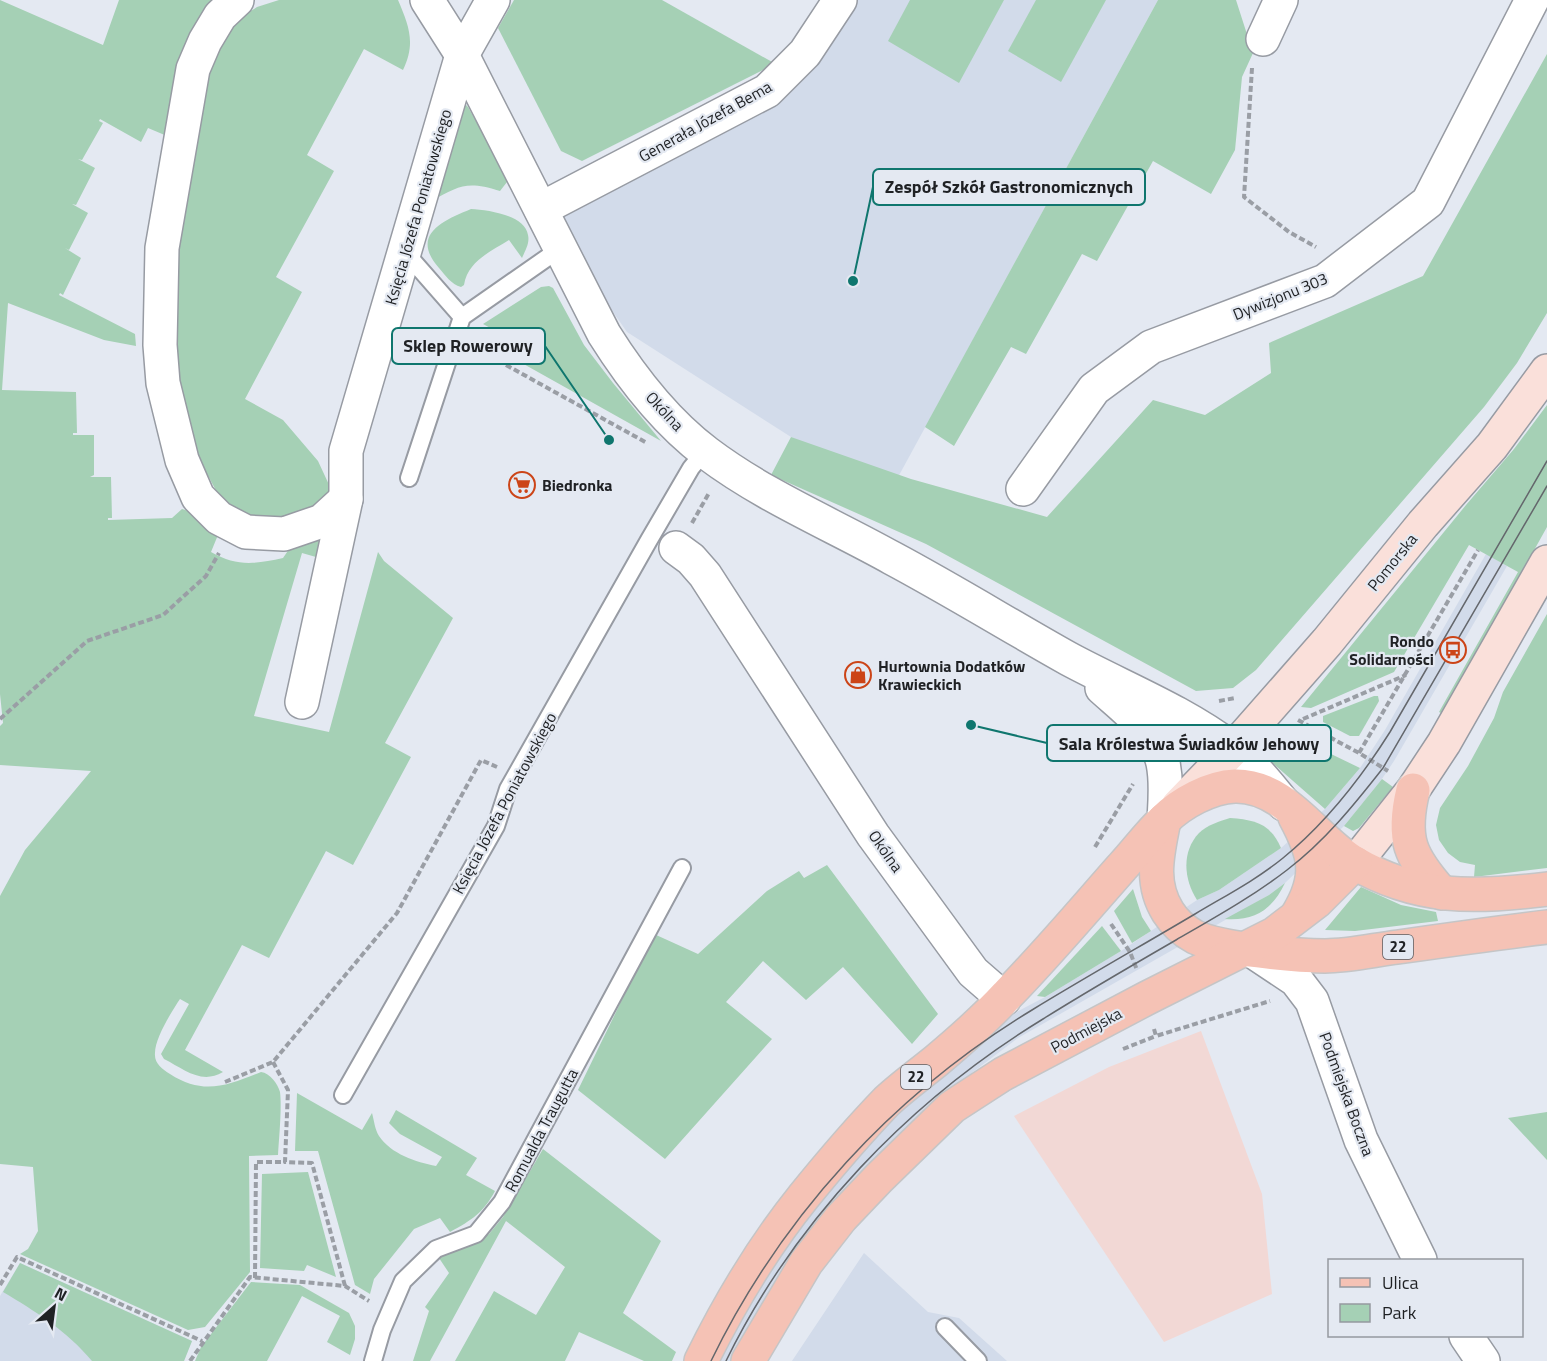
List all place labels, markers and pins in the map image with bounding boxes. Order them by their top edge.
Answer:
callout: Zespół Szkół Gastronomicznych [873,169,1145,205]
callout: Sklep Rowerowy [392,328,545,364]
supermarket icon: Biedronka [507,470,537,500]
place label: Biedronka [542,473,613,497]
place label: Rondo Solidarności [1349,629,1434,671]
bus stop icon: Rondo Solidarności [1438,635,1468,665]
place label: Hurtownia Dodatków Krawieckich [878,654,1025,696]
shop icon: Hurtownia Dodatków Krawieckich [843,660,873,690]
callout: Sala Królestwa Świadków Jehowy [1047,725,1331,761]

